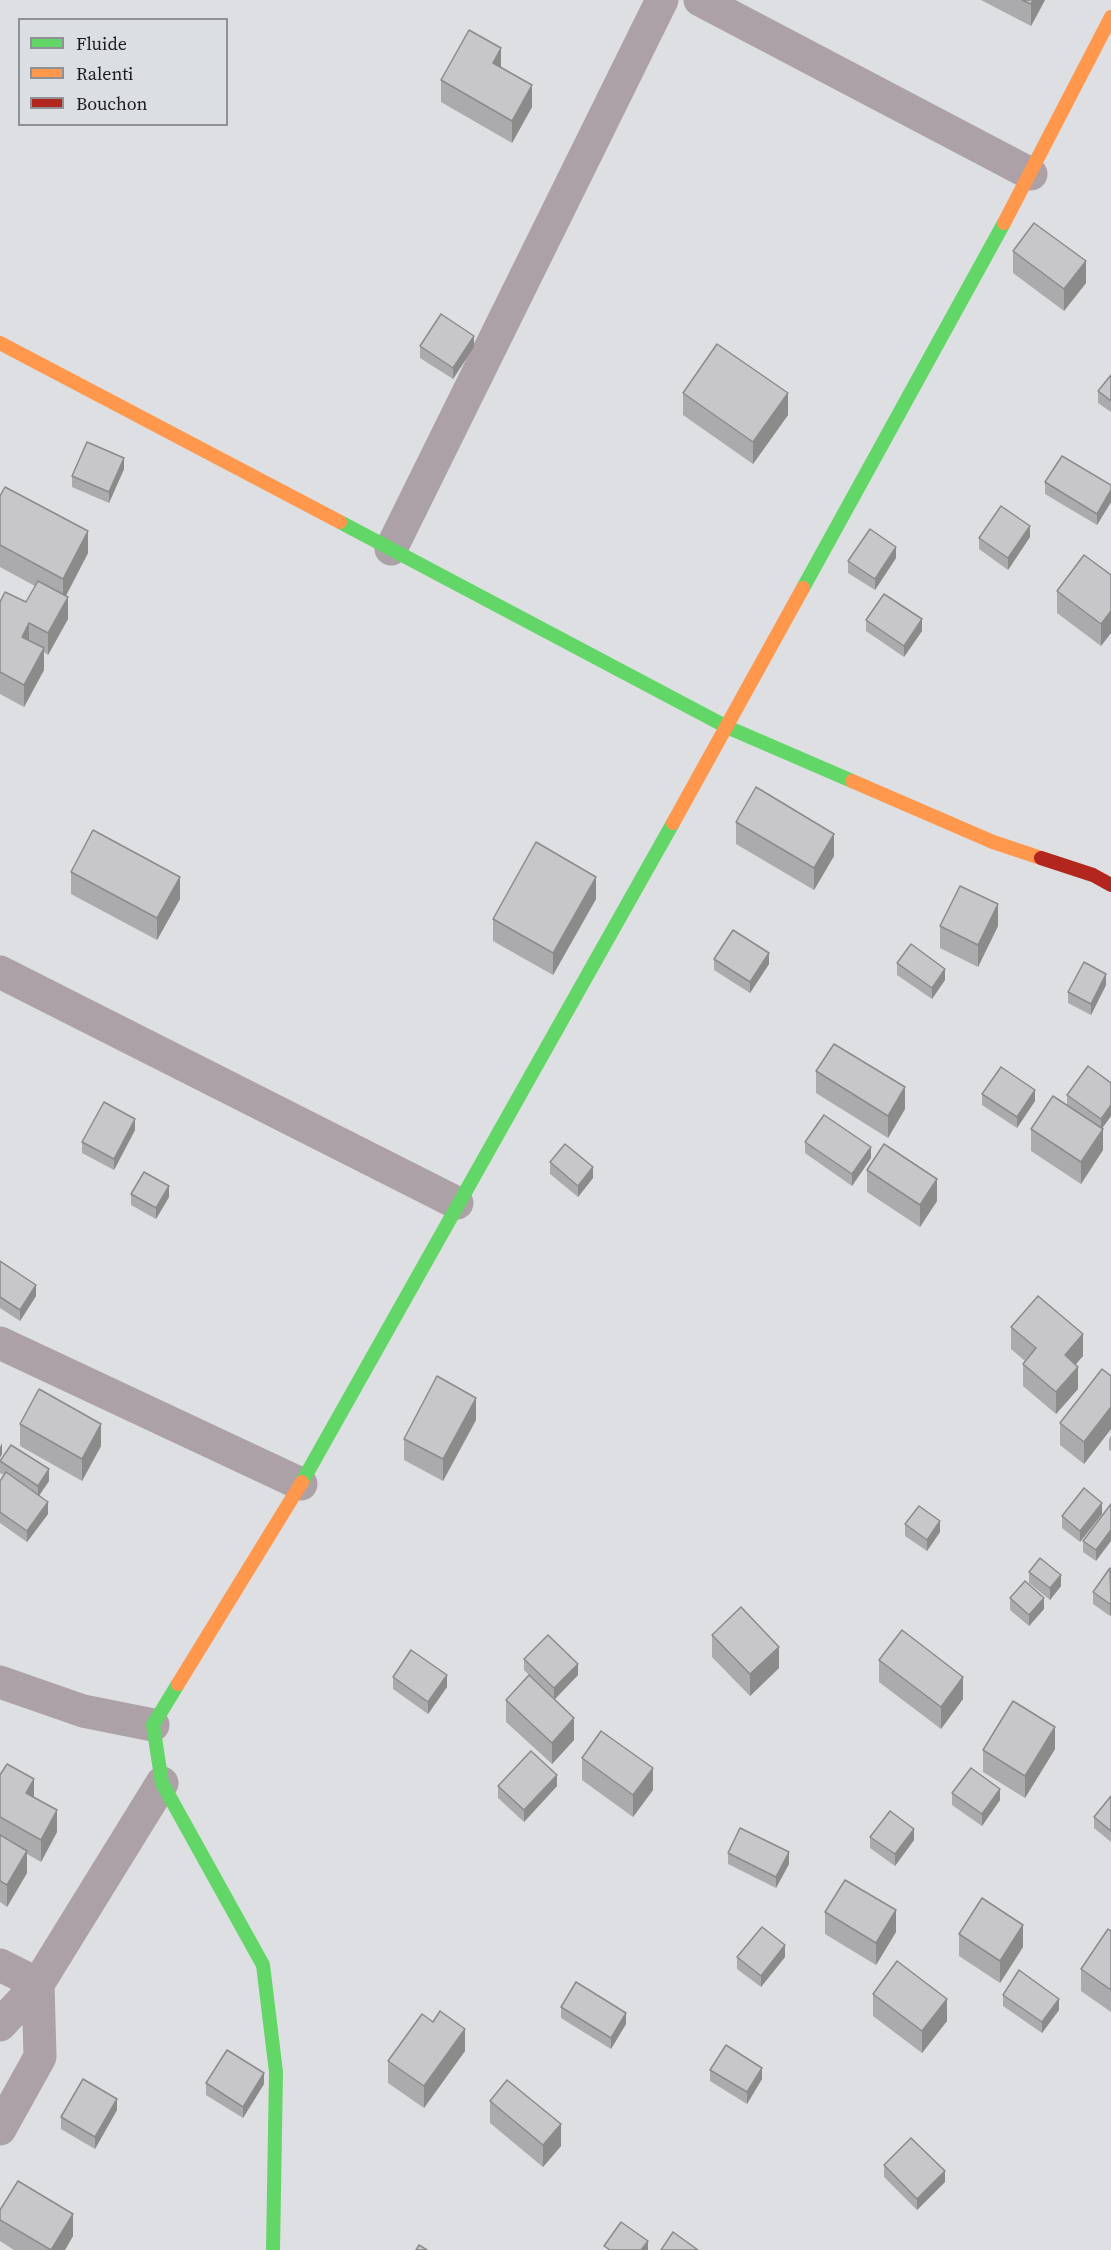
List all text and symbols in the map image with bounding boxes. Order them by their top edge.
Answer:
legend [18,18,228,126]
text: Fluide [76,31,127,56]
text: Ralenti [76,61,133,86]
text: Bouchon [76,91,148,116]

